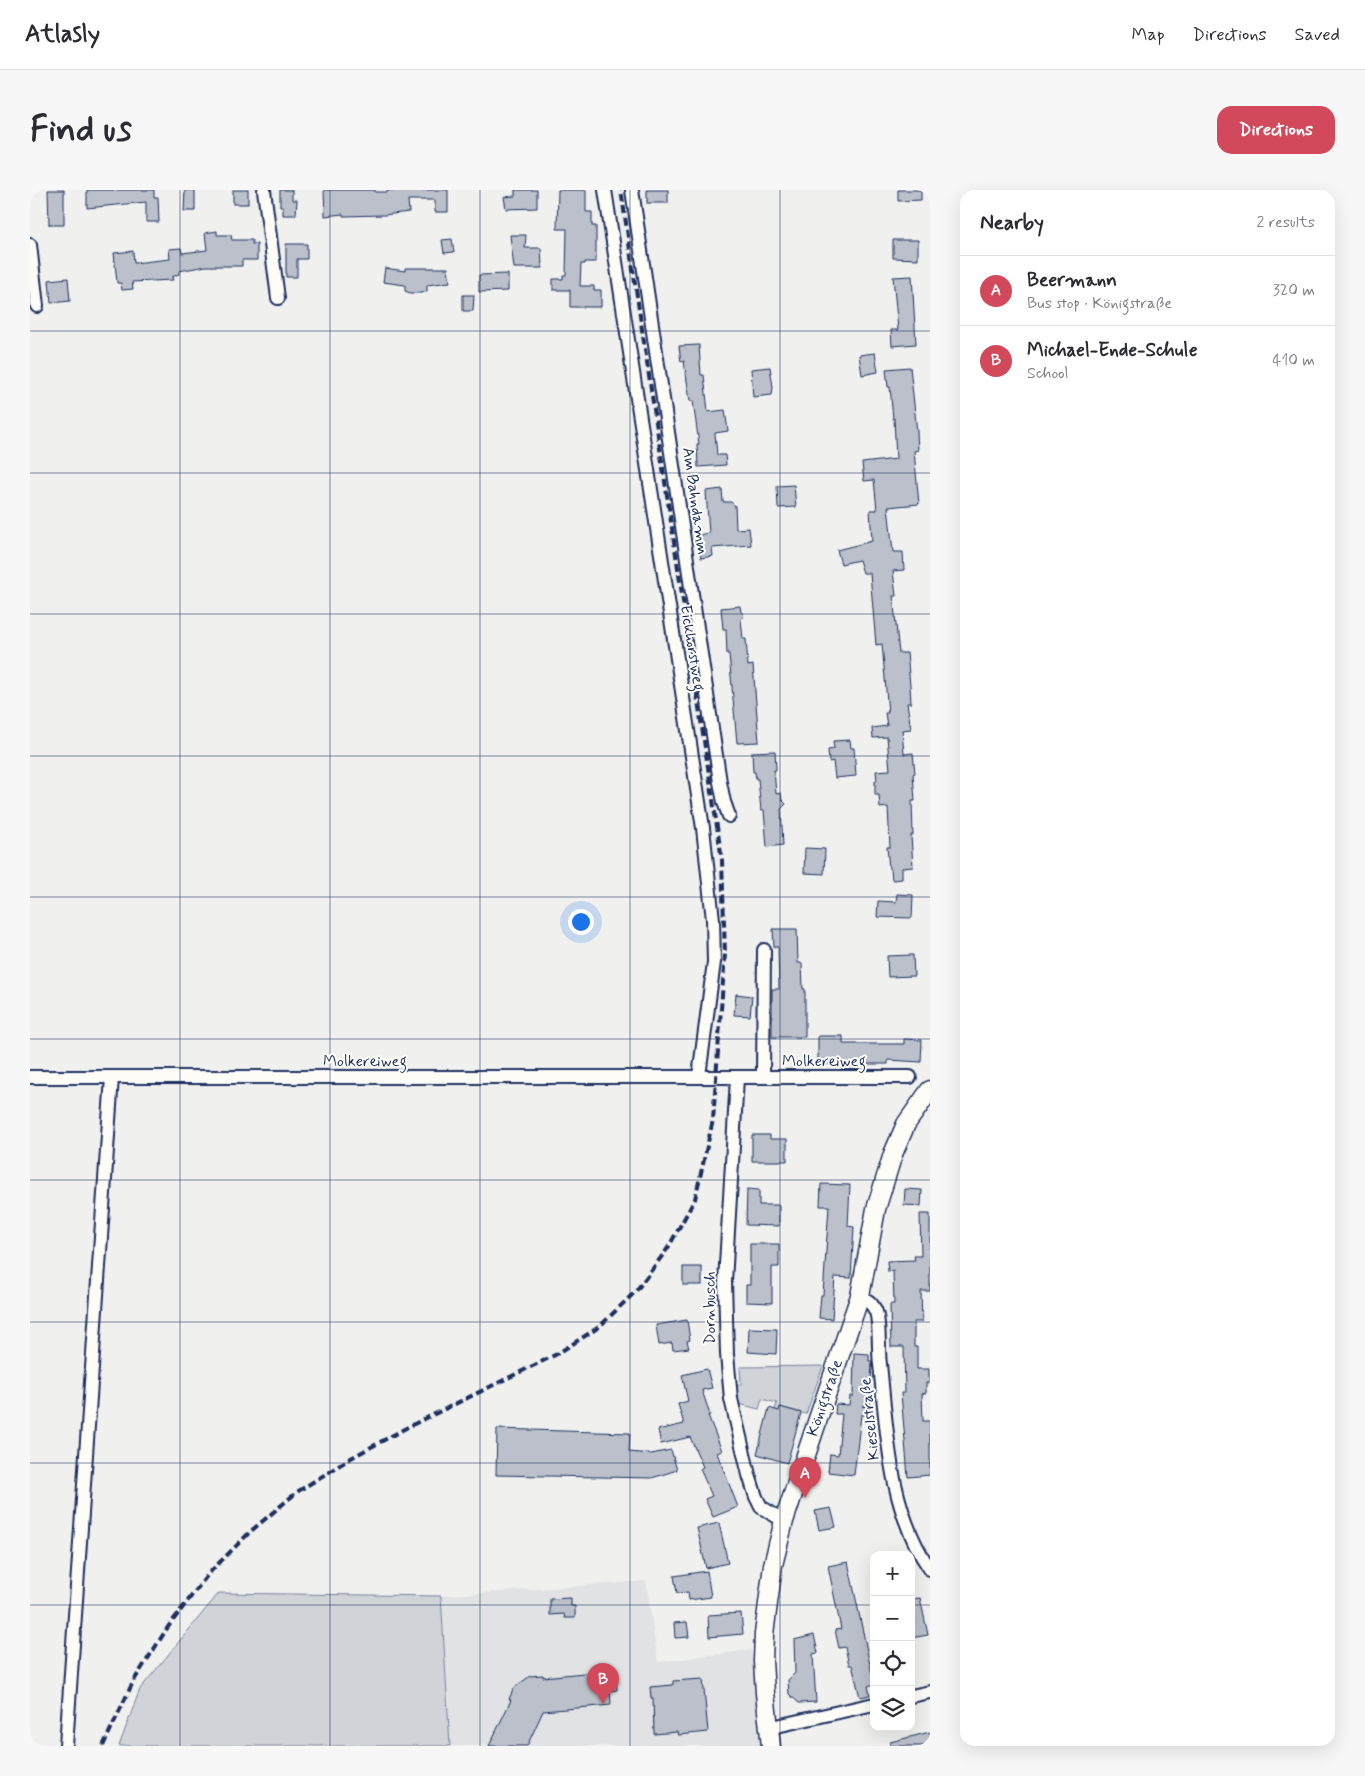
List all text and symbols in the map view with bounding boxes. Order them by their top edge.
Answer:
text: Atlasly [25,19,100,50]
text: Map [1132,23,1165,47]
text: Directions [1193,23,1267,47]
text: Saved [1295,23,1340,47]
button: Directions [1217,106,1335,154]
text: Find us [30,107,132,153]
text: Nearby [980,209,1044,237]
text: 2 results [1257,212,1315,233]
text: Beermann [1027,268,1117,293]
text: A [991,280,1001,301]
text: 320 m [1273,280,1315,301]
text: Bus stop · Königstraße [1027,293,1172,314]
text: Michael-Ende-Schule [1027,338,1197,363]
text: B [991,350,1001,371]
text: 410 m [1272,350,1315,371]
text: School [1027,363,1068,384]
street label: Am Bahndamm [677,446,713,556]
street label: Eickhorstweg [674,603,709,693]
your location [568,909,594,935]
street label: Molkereiweg [323,1051,407,1073]
street label: Molkereiweg [782,1051,866,1073]
street label: Dornbusch [700,1271,721,1345]
street label: Königstraße [802,1357,849,1440]
street label: Kieselstraße [855,1377,885,1461]
pin: A [789,1457,821,1498]
map controls [870,1551,915,1731]
button: + [870,1551,915,1596]
button: − [870,1596,915,1641]
button: locate [870,1641,915,1686]
pin: B [587,1663,619,1704]
button: layers [870,1686,915,1731]

